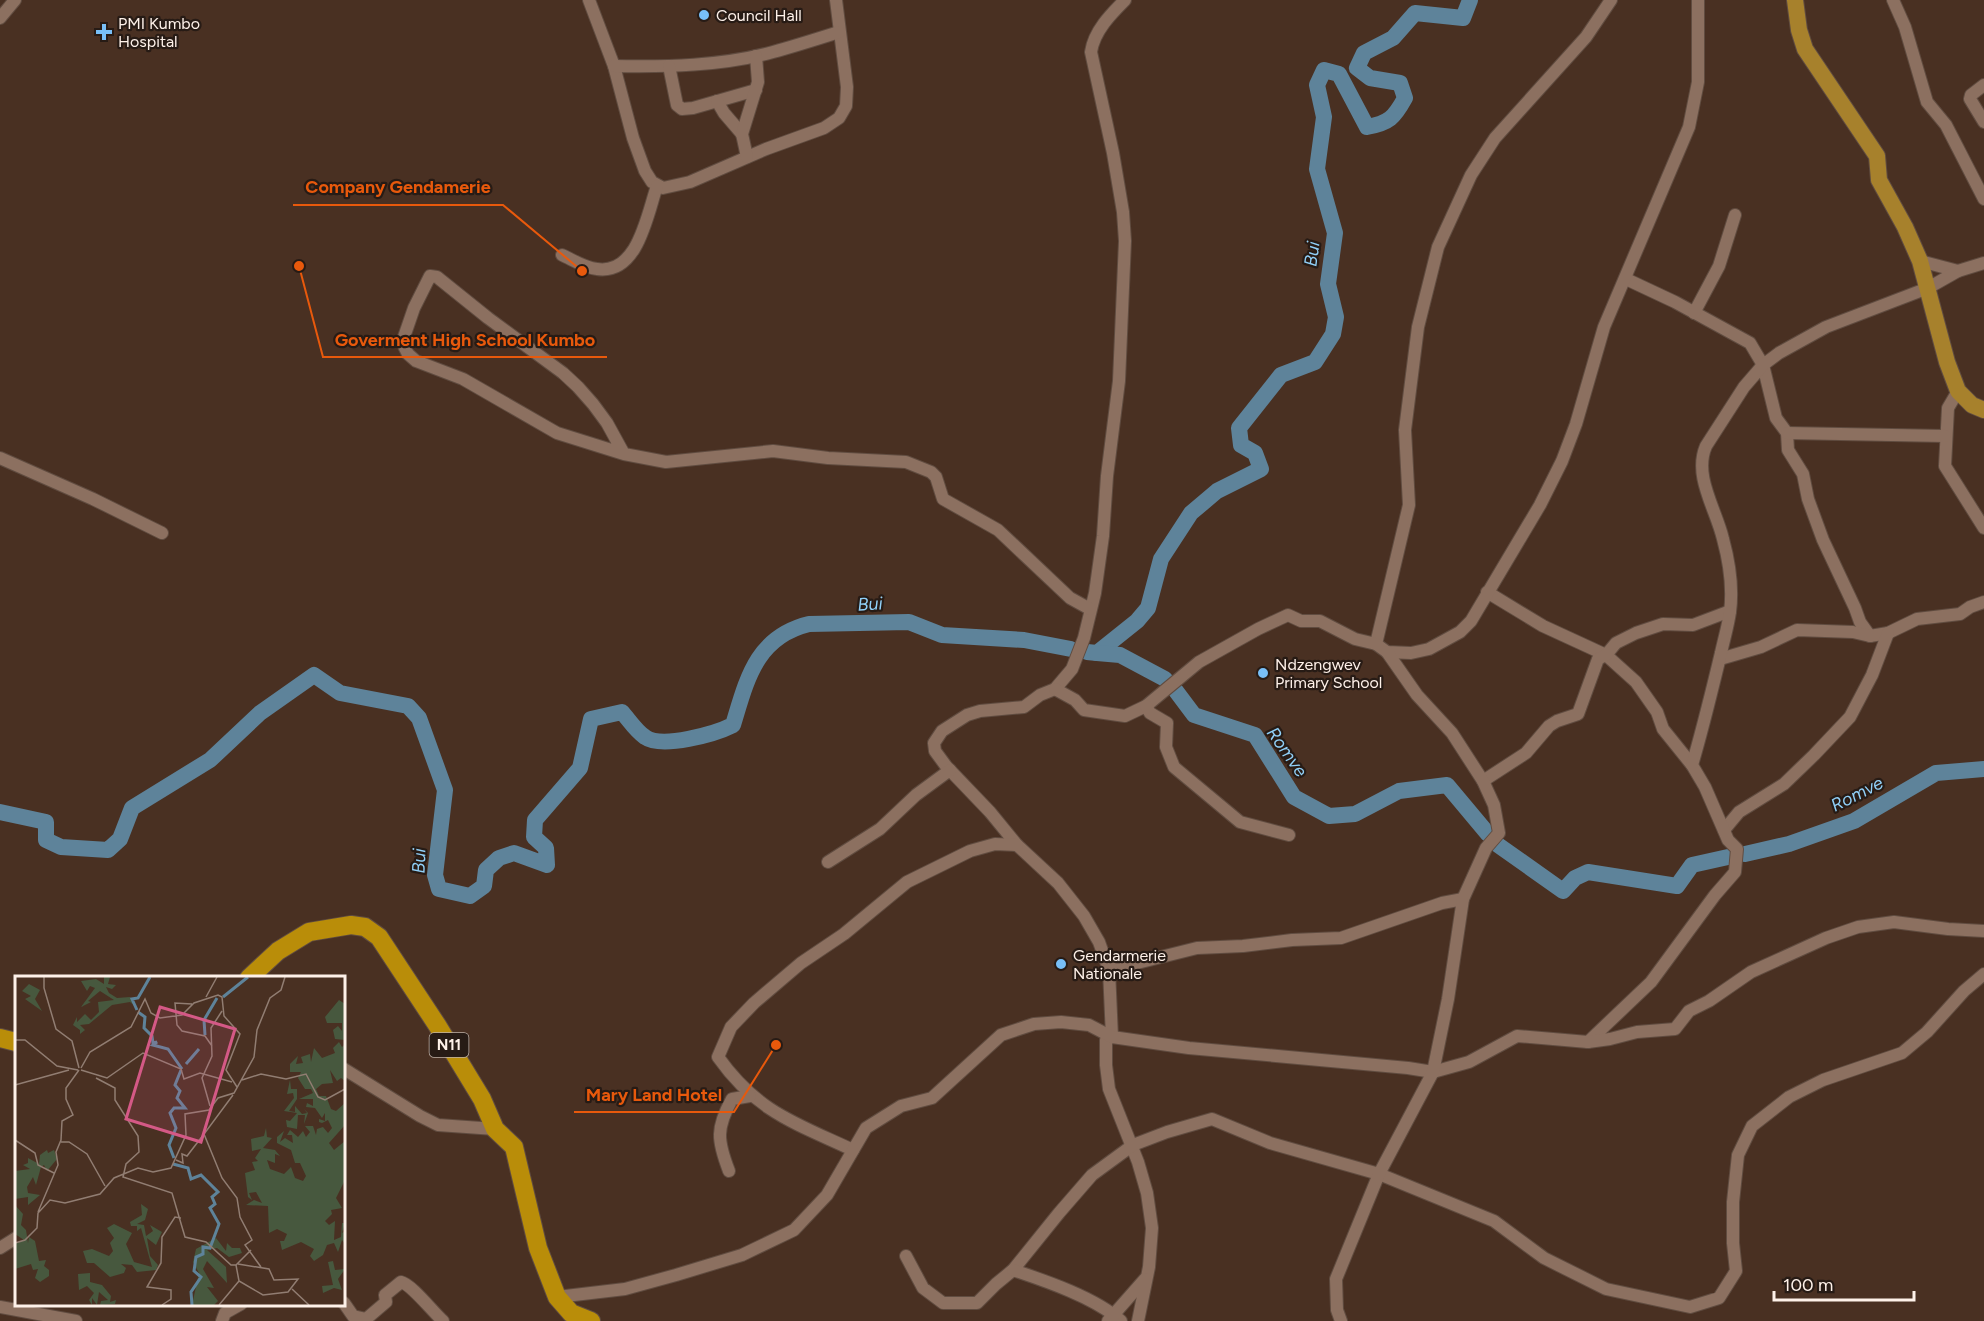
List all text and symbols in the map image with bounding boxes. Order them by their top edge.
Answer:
place label: Council Hall [716,6,802,25]
marker: Council Hall [697,8,711,22]
place label: PMI Kumbo Hospital [118,14,200,51]
marker: PMI Kumbo Hospital [95,23,113,41]
callout: Company Gendamerie [293,169,503,205]
text: Company Gendamerie [305,176,491,198]
water label: Bui [1299,239,1325,268]
callout: Goverment High School Kumbo [323,321,607,357]
text: Goverment High School Kumbo [335,329,595,351]
water label: Bui [857,592,884,616]
place label: Ndzengwev Primary School [1275,655,1382,692]
marker: Ndzengwev Primary School [1256,666,1270,680]
water label: Romve [1262,723,1312,781]
water label: Romve [1827,771,1887,816]
water label: Bui [408,847,430,874]
place label: Gendarmerie Nationale [1073,946,1166,983]
marker: Gendarmerie Nationale [1054,957,1068,971]
inset map [15,976,345,1306]
road number: N11 [430,1033,468,1057]
callout: Mary Land Hotel [574,1076,734,1112]
text: Mary Land Hotel [586,1084,722,1106]
scale bar [1774,1264,1914,1302]
text: 100 m [1783,1274,1833,1296]

